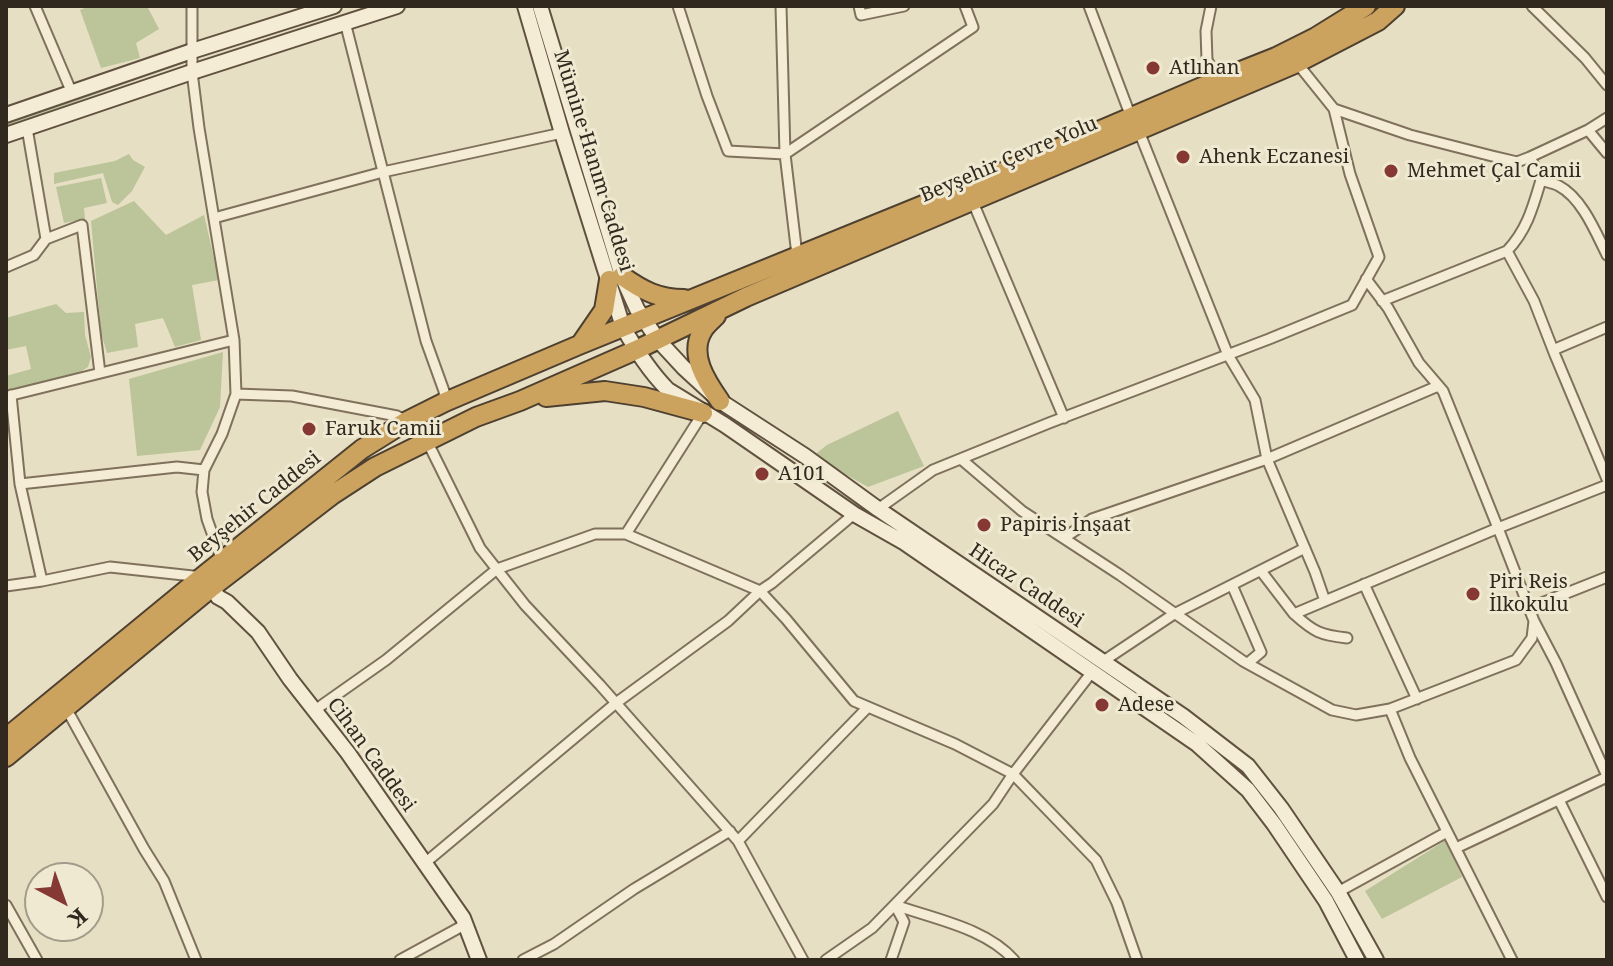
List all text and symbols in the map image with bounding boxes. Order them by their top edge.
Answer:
street label: Mümine Hanım Caddesi [548,47,638,275]
place label: Atlıhan [1169,56,1240,80]
marker: Atlıhan [1144,59,1162,77]
street label: Beyşehir Çevre Yolu [917,112,1101,208]
place label: Ahenk Eczanesi [1199,145,1349,169]
marker: Ahenk Eczanesi [1174,148,1192,166]
place label: Mehmet Çal Camii [1407,159,1581,183]
marker: Mehmet Çal Camii [1382,162,1400,180]
place label: Faruk Camii [325,417,442,441]
marker: Faruk Camii [300,420,318,438]
street label: Beyşehir Caddesi [184,446,326,568]
place label: A101 [778,462,826,486]
marker: A101 [753,465,771,483]
place label: Papiris İnşaat [1000,513,1131,537]
marker: Papiris İnşaat [975,516,993,534]
street label: Hicaz Caddesi [964,539,1088,633]
place label: Piri Reis İlkokulu [1489,570,1569,617]
marker: Piri Reis İlkokulu [1464,585,1482,603]
street label: Cihan Caddesi [322,693,420,817]
place label: Adese [1118,693,1174,717]
marker: Adese [1093,696,1111,714]
north arrow [24,862,104,942]
text: K [62,902,94,935]

